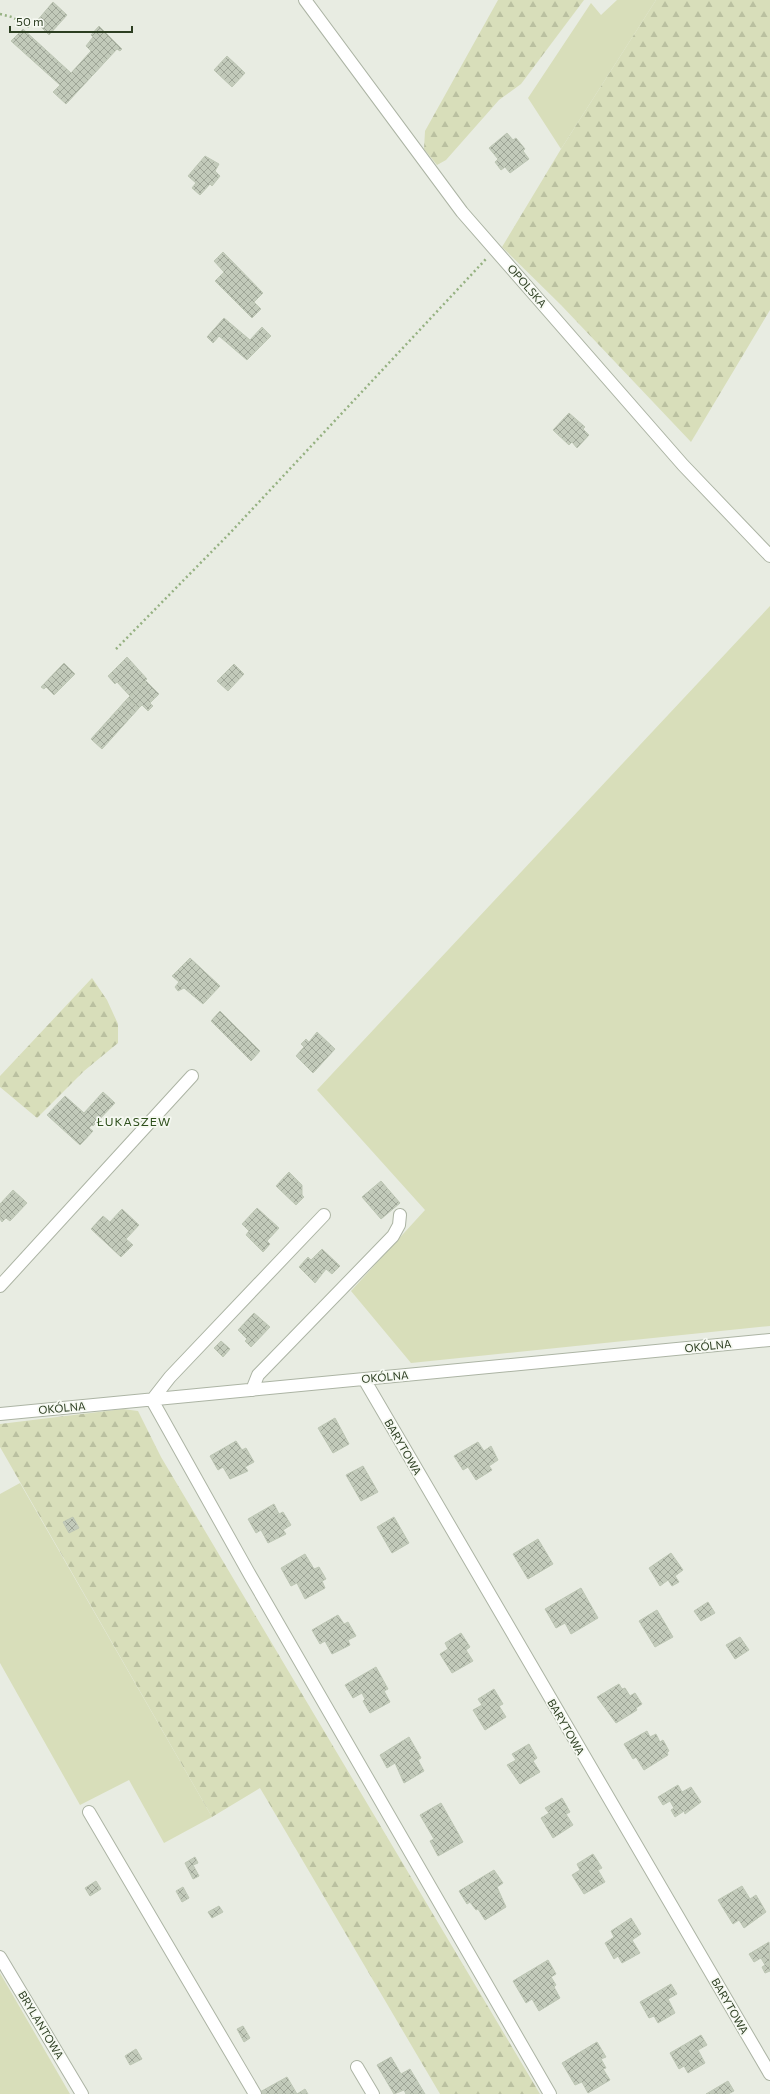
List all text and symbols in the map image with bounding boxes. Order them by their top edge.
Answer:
scale bar [10,8,132,34]
text: 50 m [16,14,44,28]
street label: OPOLSKA [505,262,550,310]
district label: ŁUKASZEW [96,1114,171,1128]
street label: OKÓLNA [684,1336,732,1354]
street label: OKÓLNA [361,1367,409,1385]
street label: OKÓLNA [38,1398,86,1416]
street label: BARYTOWA [382,1416,425,1477]
street label: BARYTOWA [545,1696,588,1757]
street label: BARYTOWA [709,1975,752,2036]
street label: BRYLANTOWA [16,1988,67,2061]

